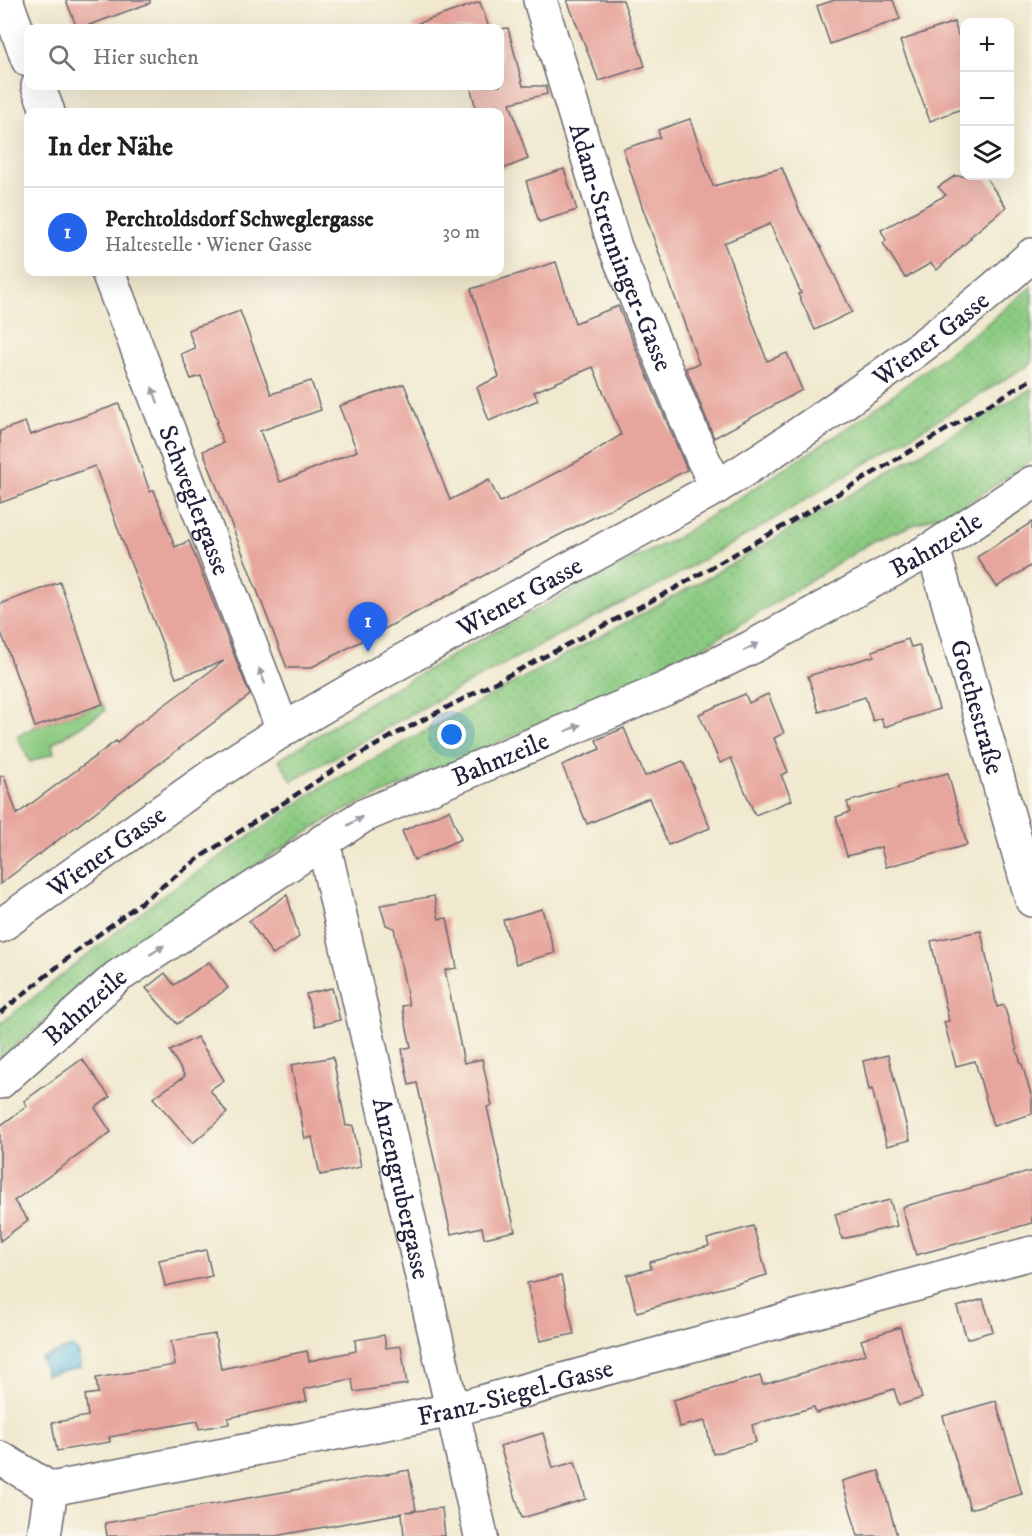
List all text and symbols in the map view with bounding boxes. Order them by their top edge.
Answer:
map controls [960,18,1014,180]
button: + [960,18,1014,72]
search box [24,24,504,90]
icon: search [45,41,78,74]
text: Hier suchen [93,44,199,71]
button: − [960,72,1014,126]
street label: Adam-Strenninger-Gasse [560,119,680,376]
button: layers [960,126,1014,180]
text: In der Nähe [48,131,173,164]
text: Perchtoldsdorf Schweglergasse [105,206,374,233]
text: 1 [64,220,71,245]
text: 30 m [442,220,480,245]
text: Haltestelle · Wiener Gasse [105,233,312,258]
street label: Wiener Gasse [866,285,997,395]
one-way arrow [150,386,159,404]
street label: Schweglergasse [150,421,237,580]
street label: Bahnzeile [885,505,989,586]
street label: Wiener Gasse [451,550,589,646]
pin: 1 [348,602,388,652]
street label: Goethestraße [942,636,1011,778]
one-way arrow [742,642,759,652]
one-way arrow [256,666,266,684]
your location [437,720,466,749]
one-way arrow [564,723,582,732]
street label: Bahnzeile [447,725,554,795]
street label: Wiener Gasse [40,799,173,906]
one-way arrow [347,815,363,826]
one-way arrow [149,945,165,956]
street label: Bahnzeile [37,960,133,1053]
street label: Anzengrubergasse [364,1095,437,1282]
street label: Franz-Siegel-Gasse [415,1352,617,1434]

